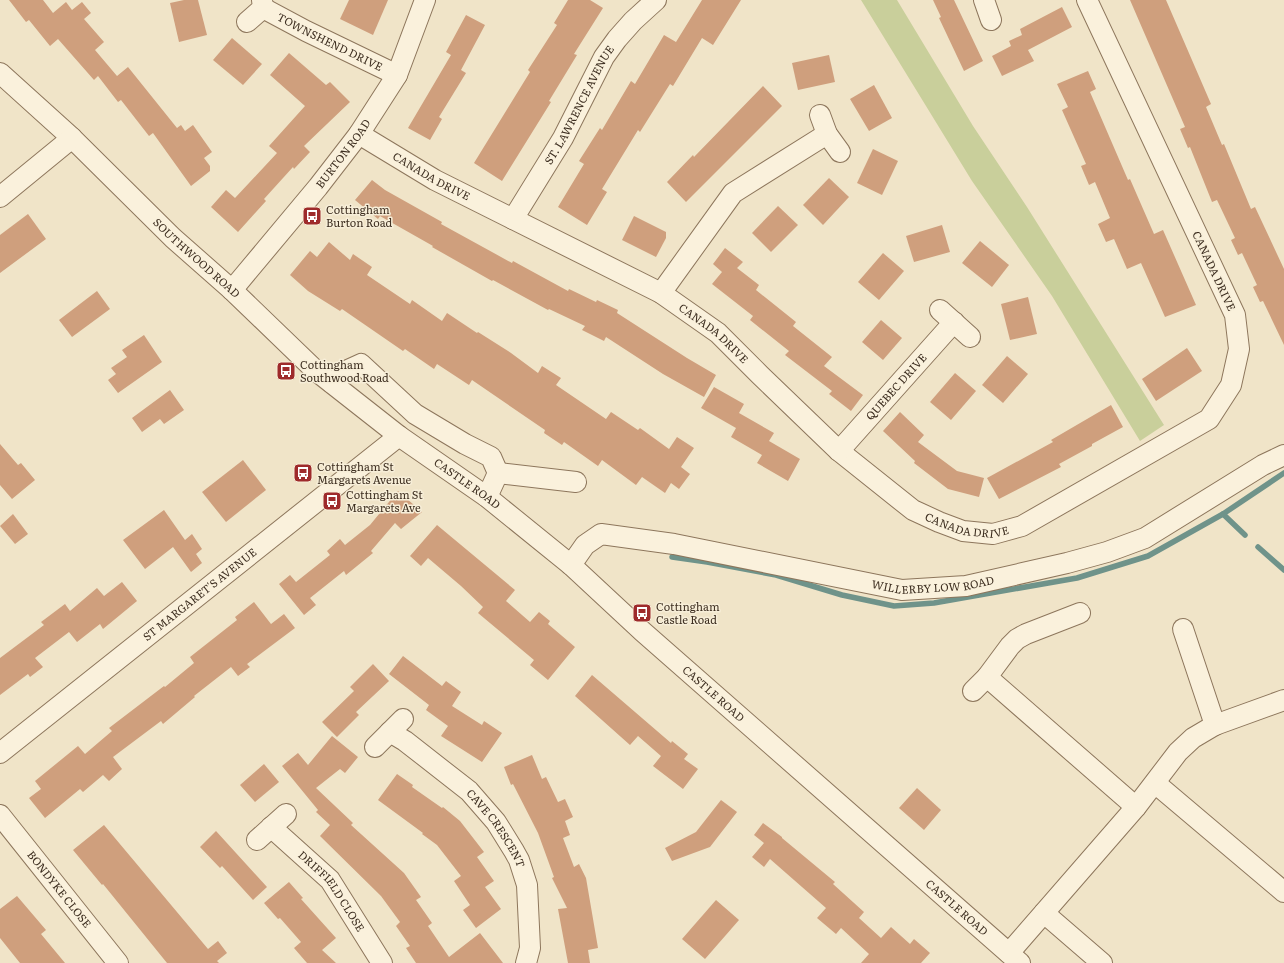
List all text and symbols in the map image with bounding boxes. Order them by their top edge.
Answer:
street label: TOWNSHEND DRIVE [275,8,386,74]
street label: ST. LAWRENCE AVENUE [540,41,617,167]
street label: BURTON ROAD [311,115,374,191]
street label: CANADA DRIVE [390,147,473,203]
place label: Cottingham Burton Road [326,201,393,230]
bus stop icon: Cottingham Burton Road [301,205,323,227]
street label: SOUTHWOOD ROAD [150,214,244,301]
street label: CANADA DRIVE [1189,228,1240,313]
street label: CANADA DRIVE [676,299,753,366]
street label: QUEBEC DRIVE [861,349,930,423]
place label: Cottingham Southwood Road [300,356,389,385]
bus stop icon: Cottingham Southwood Road [275,360,297,382]
street label: CASTLE ROAD [431,454,504,512]
place label: Cottingham St Margarets Avenue [317,458,412,487]
bus stop icon: Cottingham St Margarets Avenue [292,462,314,484]
place label: Cottingham St Margarets Ave [346,486,423,515]
bus stop icon: Cottingham St Margarets Ave [321,490,343,512]
street label: CANADA DRIVE [923,508,1010,541]
street label: ST MARGARET'S AVENUE [139,543,259,644]
street label: WILLERBY LOW ROAD [870,571,995,597]
place label: Cottingham Castle Road [656,598,720,627]
bus stop icon: Cottingham Castle Road [631,602,653,624]
street label: CASTLE ROAD [679,661,749,725]
street label: CAVE CRESCENT [464,785,530,869]
street label: DRIFFIELD CLOSE [295,846,369,934]
street label: BONDYKE CLOSE [24,847,96,931]
street label: CASTLE ROAD [923,875,992,939]

